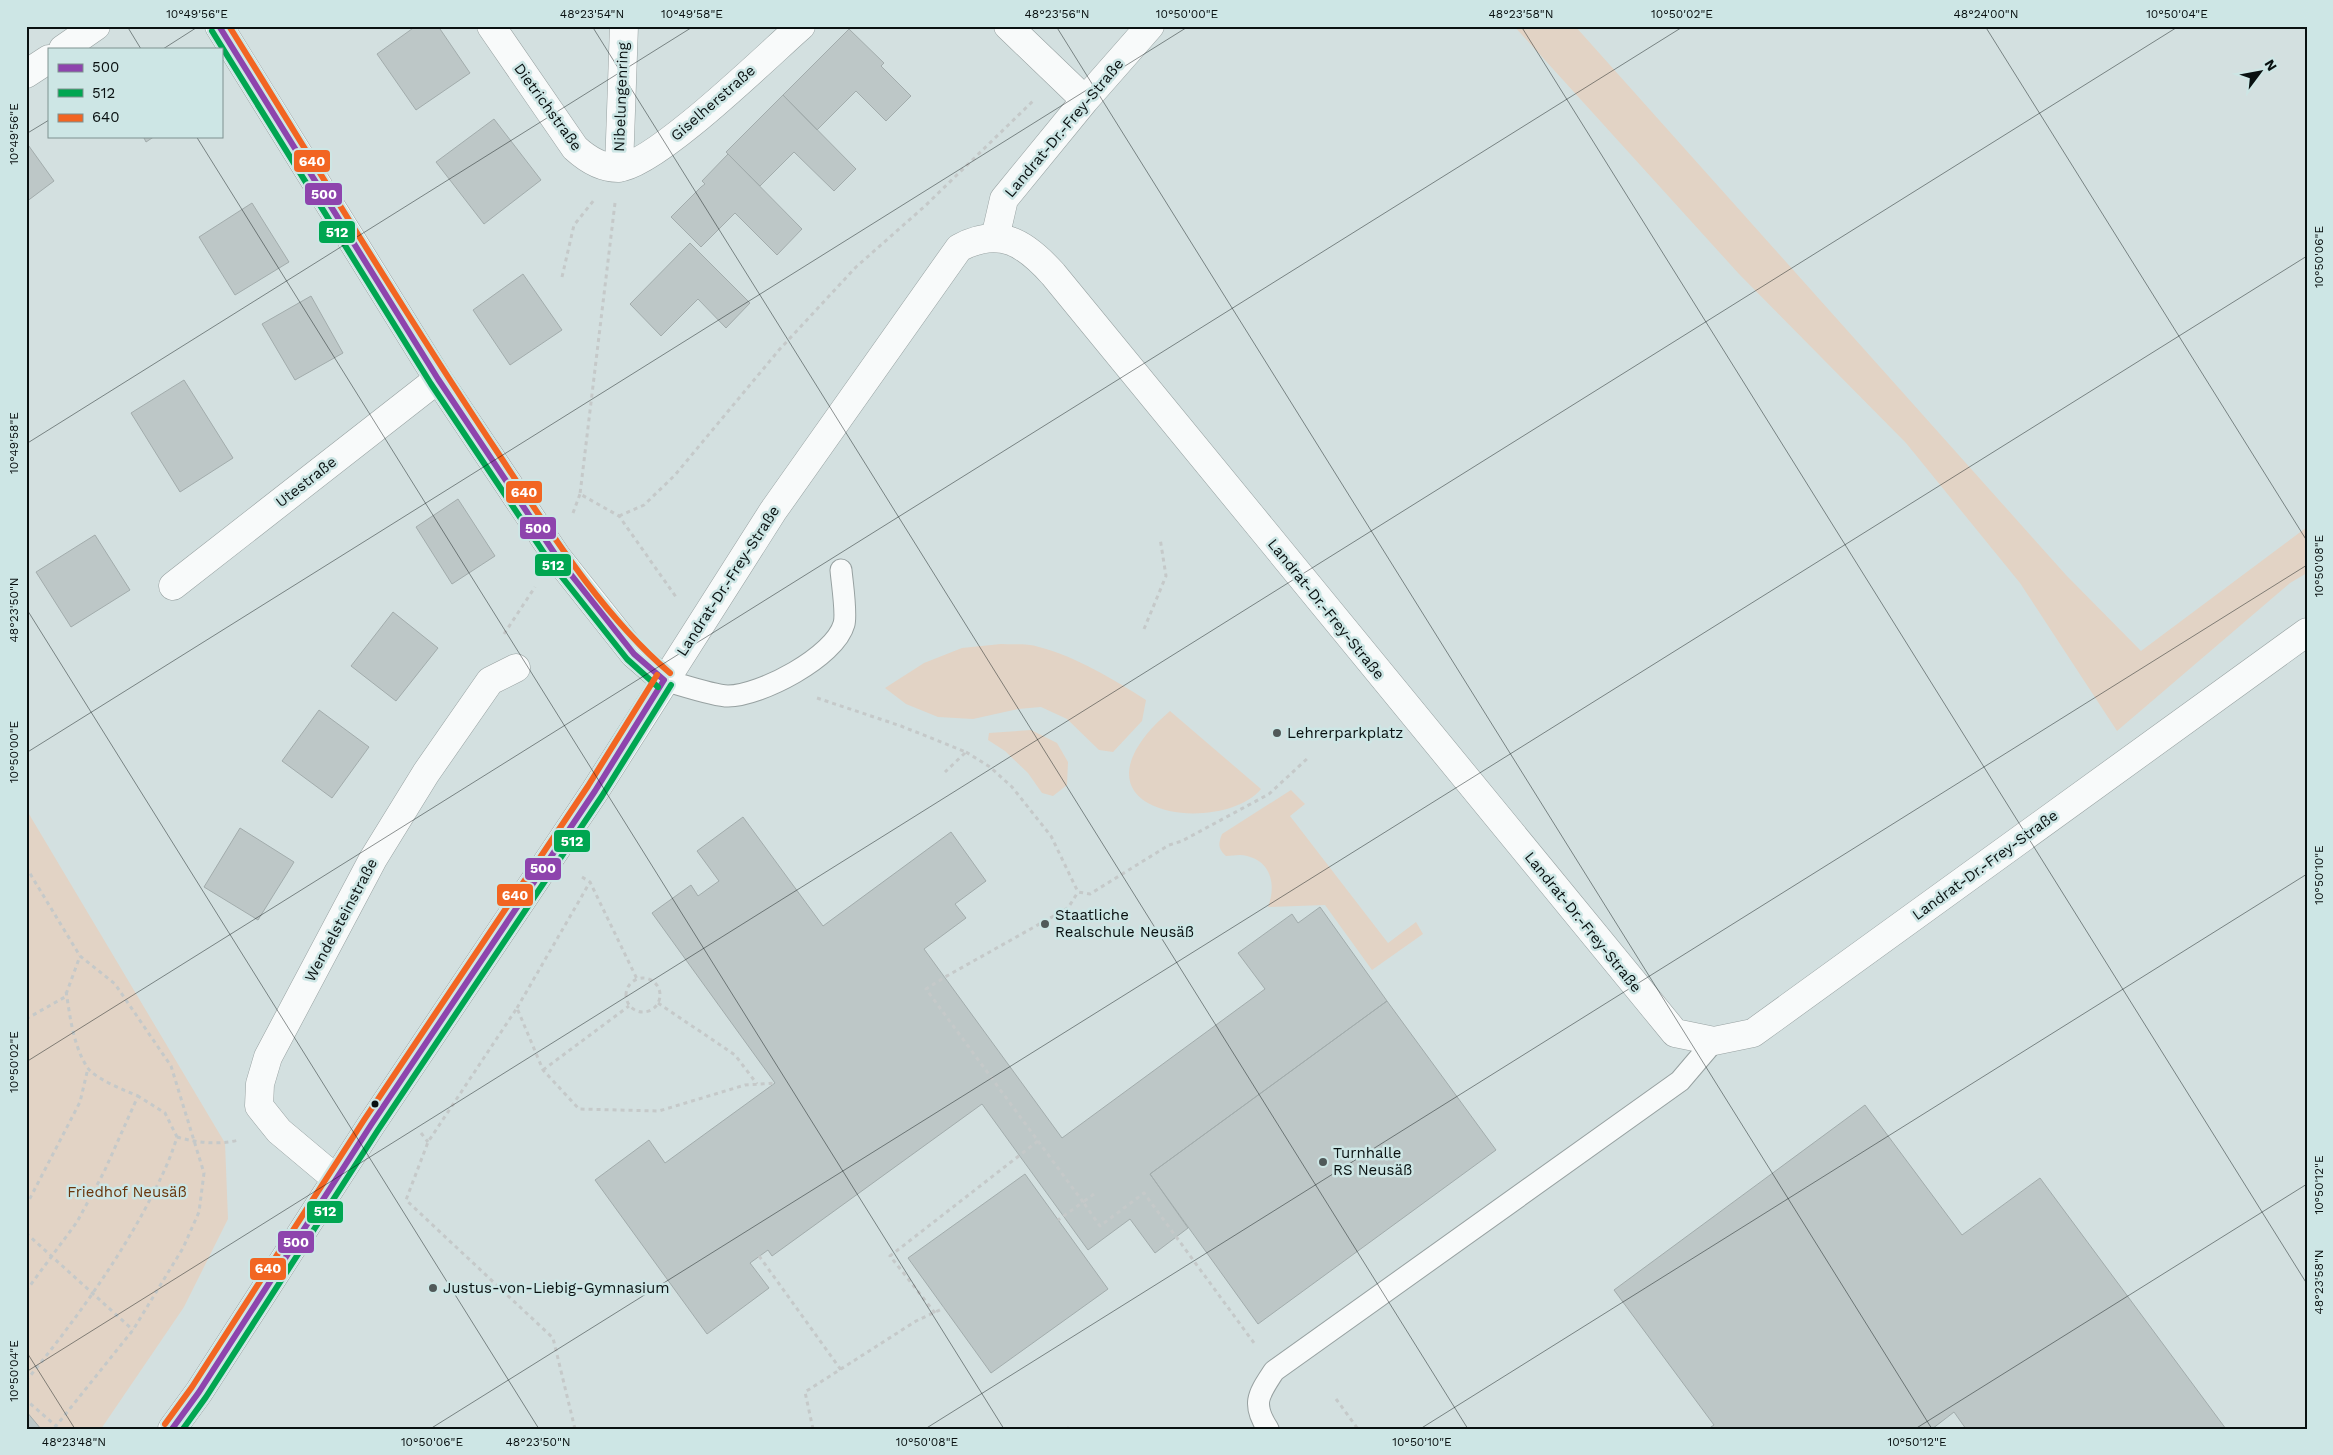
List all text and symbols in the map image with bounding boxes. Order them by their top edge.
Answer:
text: 10°49'56"E [166,7,228,21]
text: 48°23'54"N [560,7,624,21]
text: 10°49'58"E [661,7,723,21]
text: 48°23'56"N [1025,7,1089,21]
text: 10°50'00"E [1156,7,1219,21]
text: 48°23'58"N [1488,7,1554,21]
text: 10°50'02"E [1651,7,1713,21]
text: 48°24'00"N [1954,7,2019,21]
text: 10°50'04"E [2146,7,2208,21]
street label: Nibelungenring [610,42,632,152]
legend [48,48,222,138]
north arrow [2236,48,2286,98]
street label: Landrat-Dr.-Frey-Straße [1001,55,1127,201]
text: N [2261,56,2281,74]
text: 500 [92,58,119,76]
street label: Dietrichstraße [510,60,586,154]
street label: Giselherstraße [667,61,759,145]
text: 512 [92,84,115,102]
text: 10°49'56"E [7,103,21,165]
text: 640 [92,108,120,126]
line badge: 640 [293,149,331,173]
text: 640 [299,153,325,169]
line badge: 500 [304,182,343,206]
text: 500 [311,186,337,202]
line badge: 512 [318,220,356,244]
text: 512 [326,224,348,240]
text: 10°50'06"E [2312,226,2326,288]
text: 10°49'58"E [7,412,21,474]
street label: Utestraße [272,453,340,511]
line badge: 640 [505,480,543,504]
text: 640 [511,484,537,500]
street label: Landrat-Dr.-Frey-Straße [673,502,783,660]
line badge: 500 [519,516,557,540]
text: 500 [525,520,551,536]
street label: Landrat-Dr.-Frey-Straße [1264,535,1388,683]
text: 10°50'08"E [2312,535,2326,597]
line badge: 512 [534,553,572,577]
text: 512 [542,557,564,573]
text: 48°23'50"N [7,577,21,643]
text: 10°50'00"E [7,720,21,783]
place label: Lehrerparkplatz [1287,724,1403,742]
marker: Lehrerparkplatz [1271,727,1283,739]
street label: Landrat-Dr.-Frey-Straße [1909,806,2061,924]
line badge: 512 [553,829,591,853]
text: 512 [561,833,583,849]
text: 10°50'10"E [2312,845,2326,905]
street label: Landrat-Dr.-Frey-Straße [1521,848,1645,996]
street label: Wendelsteinstraße [301,855,381,985]
line badge: 500 [524,857,562,881]
text: 500 [530,860,556,876]
line badge: 640 [496,883,534,907]
text: 640 [502,887,528,903]
place label: Staatliche Realschule Neusäß [1055,906,1194,941]
marker: Staatliche Realschule Neusäß [1039,918,1051,930]
text: 10°50'02"E [7,1031,21,1093]
unlabelled marker [370,1099,380,1109]
place label: Turnhalle RS Neusäß [1333,1144,1412,1179]
text: 10°50'12"E [2312,1155,2326,1215]
marker: Turnhalle RS Neusäß [1317,1156,1329,1168]
park label: Friedhof Neusäß [67,1183,187,1201]
line badge: 512 [306,1200,344,1224]
text: 512 [314,1203,336,1219]
line badge: 500 [277,1230,315,1254]
text: 500 [283,1234,309,1250]
text: 48°23'58"N [2312,1249,2326,1315]
line badge: 640 [249,1257,287,1281]
text: 640 [255,1260,281,1276]
place label: Justus-von-Liebig-Gymnasium [443,1279,670,1297]
marker: Justus-von-Liebig-Gymnasium [427,1282,439,1294]
text: 10°50'04"E [7,1340,21,1402]
text: 48°23'48"N [42,1435,106,1449]
text: 10°50'06"E [401,1435,463,1449]
text: 48°23'50"N [505,1435,571,1449]
text: 10°50'08"E [896,1435,958,1449]
text: 10°50'10"E [1392,1435,1452,1449]
text: 10°50'12"E [1887,1435,1947,1449]

